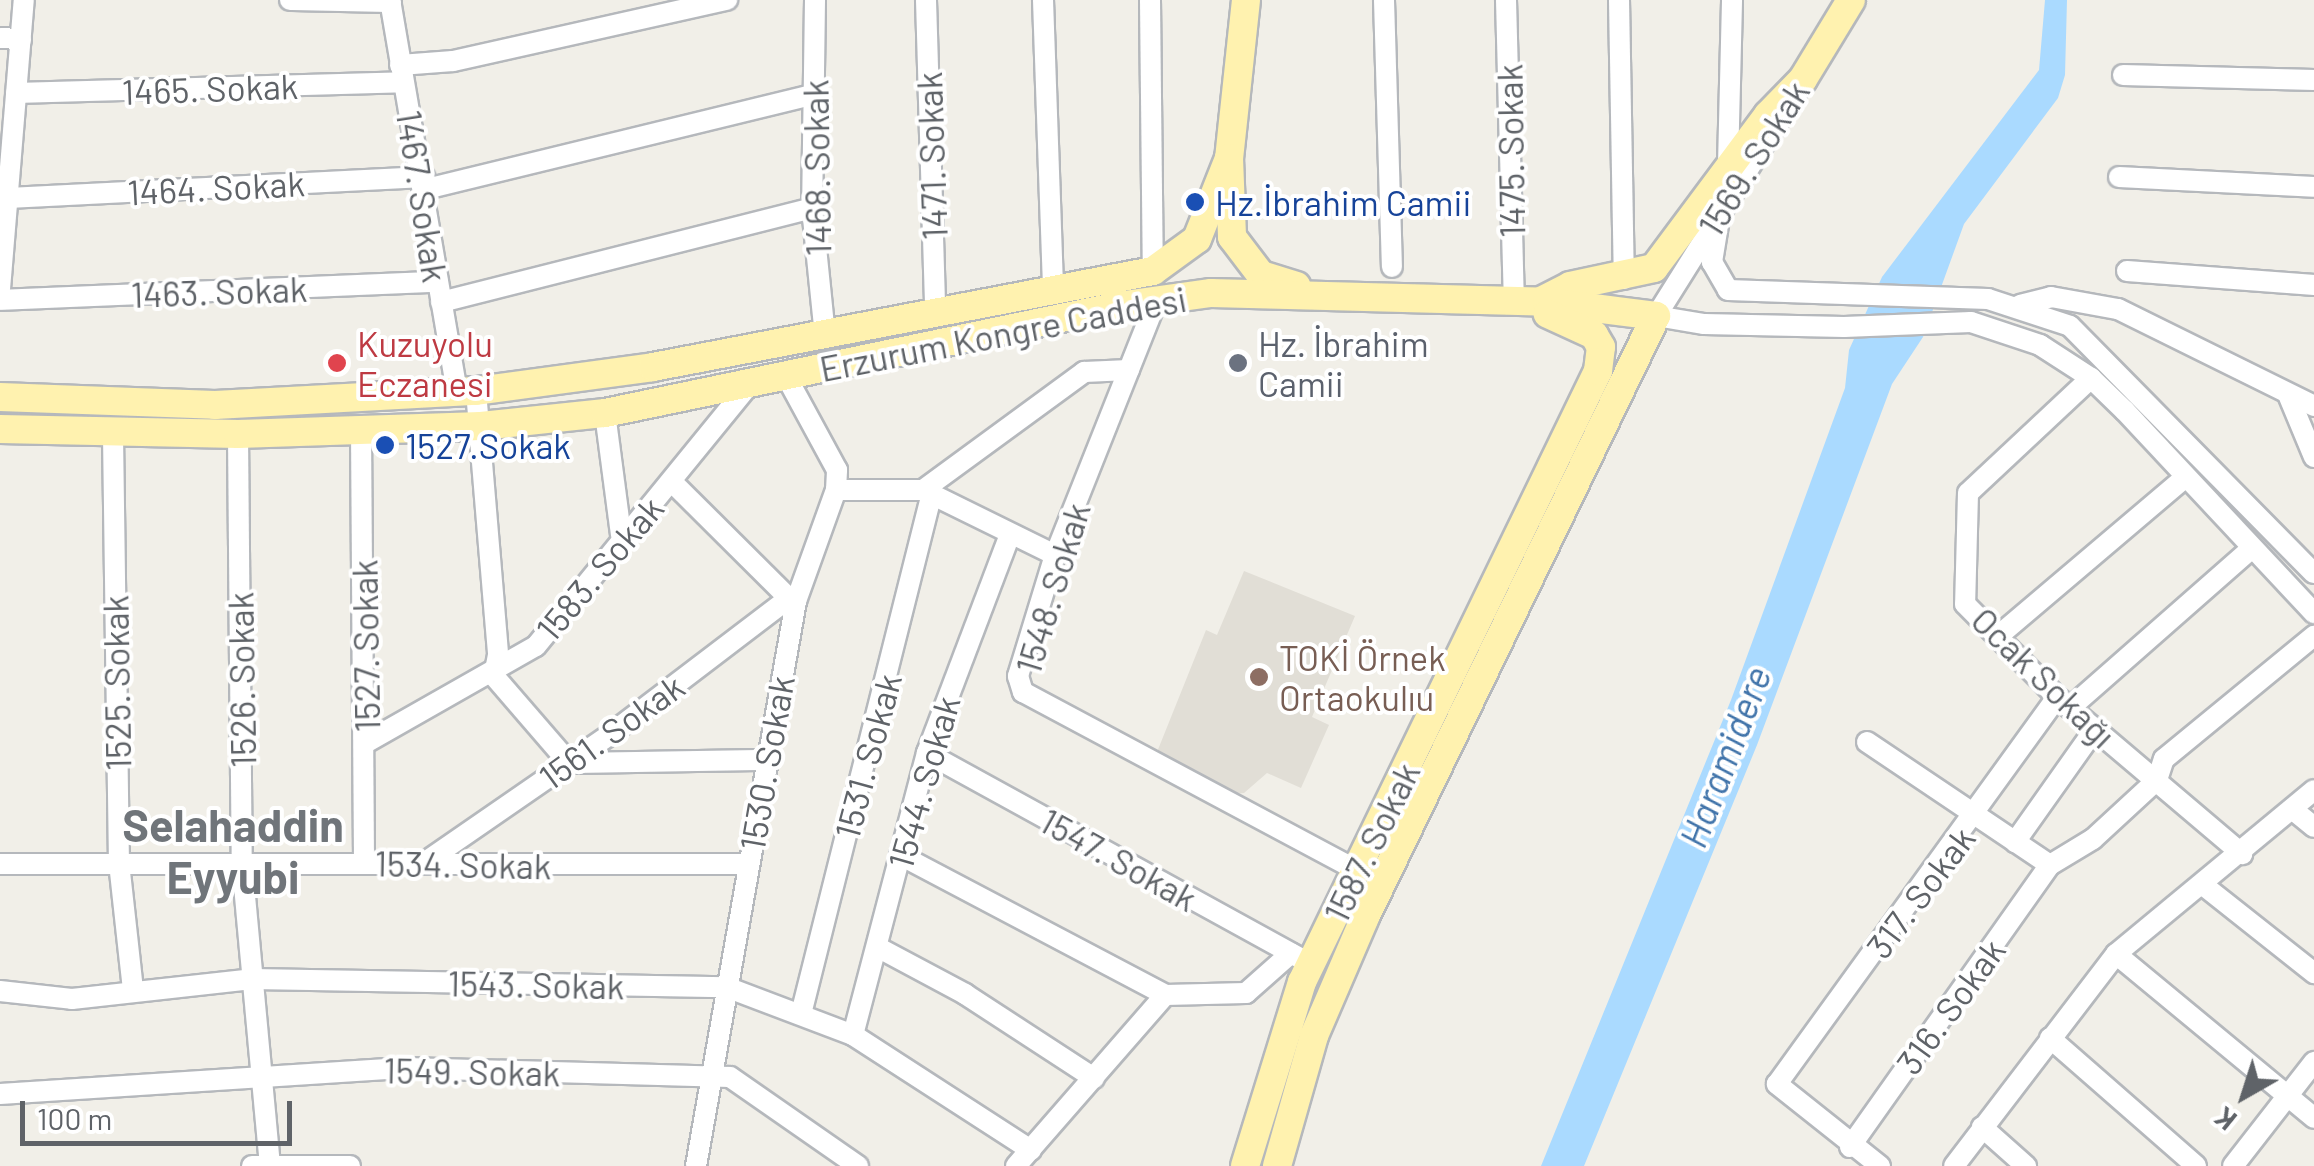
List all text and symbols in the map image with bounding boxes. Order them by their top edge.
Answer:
street label: 1465. Sokak [121,64,299,112]
street label: 1475. Sokak [1487,64,1533,238]
street label: 1471. Sokak [907,71,955,241]
street label: 1569. Sokak [1689,73,1817,243]
street label: 1468. Sokak [793,79,839,257]
street label: 1467. Sokak [389,107,457,285]
street label: 1464. Sokak [126,161,306,213]
place label: Hz.İbrahim Camii [1215,181,1471,223]
marker: Hz.İbrahim Camii [1184,191,1206,213]
street label: 1463. Sokak [130,267,308,315]
street label: Erzurum Kongre Caddesi [816,277,1190,389]
place label: Kuzuyolu Eczanesi [357,322,493,404]
place label: Hz. İbrahim Camii [1258,322,1429,404]
marker: Kuzuyolu Eczanesi [326,352,348,374]
marker: Hz. İbrahim Camii [1227,352,1249,374]
place label: 1527.Sokak [405,424,571,466]
marker: 1527.Sokak [374,434,396,456]
street label: 1583. Sokak [527,487,671,649]
street label: 1548. Sokak [1006,497,1098,679]
street label: 1527. Sokak [342,559,388,733]
street label: 1526. Sokak [218,592,264,768]
street label: 1525. Sokak [93,595,139,771]
street label: Ocak Sokağı [1964,598,2124,756]
place label: TOKİ Örnek Ortaokulıu [1279,636,1446,718]
water label: Haramidere [1670,660,1780,854]
street label: 1561. Sokak [530,664,692,798]
marker: TOKİ Örnek Ortaokulıu [1248,666,1270,688]
street label: 1531. Sokak [825,669,909,843]
street label: 1530. Sokak [730,672,802,854]
street label: 1544. Sokak [878,691,968,873]
street label: 1587. Sokak [1314,755,1428,929]
district label: Selahaddin Eyyubi [122,798,344,904]
street label: 1547. Sokak [1033,799,1205,919]
street label: 317. Sokak [1857,818,1983,966]
street label: 1534. Sokak [374,841,552,887]
street label: 316. Sokak [1887,930,2013,1082]
street label: 1543. Sokak [447,961,625,1007]
north arrow [2194,1046,2294,1146]
street label: 1549. Sokak [383,1048,561,1094]
scale bar [25,1081,298,1143]
text: 100 m [37,1100,112,1136]
text: K [2208,1101,2243,1138]

